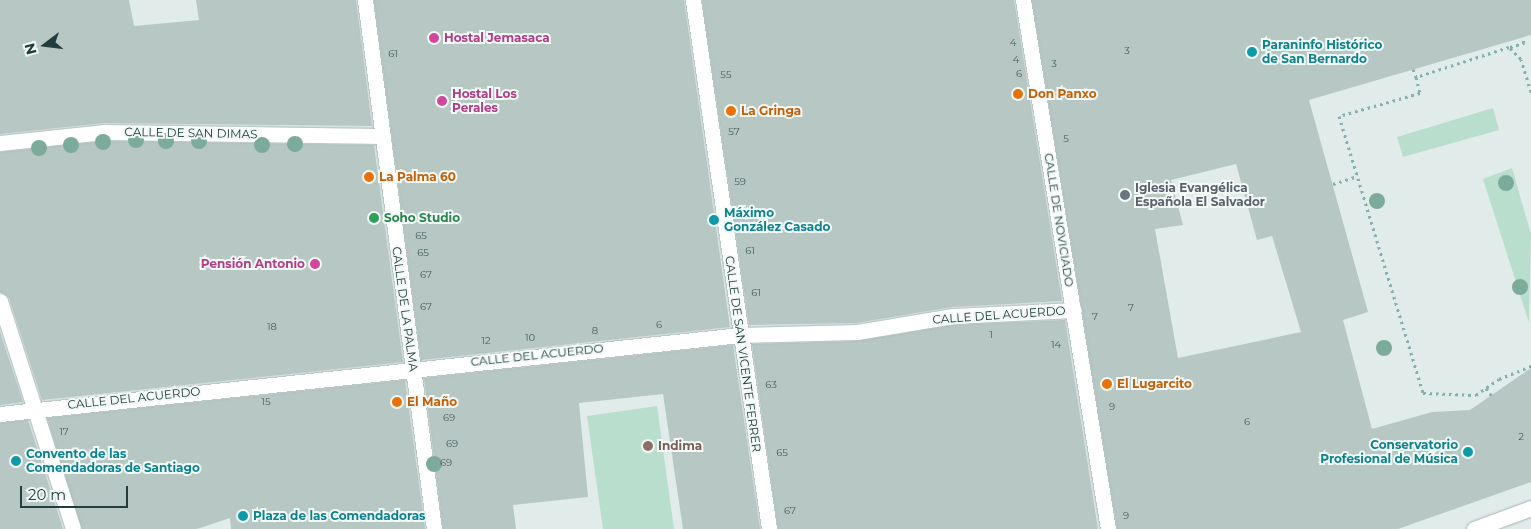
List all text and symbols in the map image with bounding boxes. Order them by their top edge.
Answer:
north arrow [20,20,70,70]
place label: Hostal Jemasaca [444,31,550,45]
marker: Hostal Jemasaca [428,32,440,44]
house number: 4 [1010,37,1016,49]
place label: Paraninfo Histórico de San Bernardo [1262,38,1382,66]
text: N [20,41,41,57]
house number: 3 [1124,45,1130,57]
marker: Paraninfo Histórico de San Bernardo [1246,46,1258,58]
house number: 61 [388,48,398,60]
house number: 4 [1013,54,1019,66]
house number: 3 [1051,58,1057,70]
house number: 6 [1016,68,1022,80]
house number: 55 [720,69,732,81]
place label: Hostal Los Perales [452,87,517,115]
place label: Don Panxo [1028,87,1097,101]
marker: Don Panxo [1012,88,1024,100]
marker: Hostal Los Perales [436,95,448,107]
place label: La Gringa [741,104,801,118]
marker: La Gringa [725,105,737,117]
street label: CALLE DE SAN DIMAS [124,125,258,141]
house number: 57 [728,126,740,138]
house number: 5 [1063,133,1069,145]
street label: CALLE DE NOVICIADO [1041,152,1077,288]
place label: La Palma 60 [379,170,456,184]
marker: La Palma 60 [363,171,375,183]
house number: 59 [734,176,746,188]
place label: Iglesia Evangélica Española El Salvador [1135,181,1265,209]
marker: Iglesia Evangélica Española El Salvador [1119,189,1131,201]
place label: Máximo González Casado [724,206,830,234]
place label: Soho Studio [384,211,460,225]
marker: Soho Studio [368,212,380,224]
marker: Máximo González Casado [708,214,720,226]
house number: 65 [415,230,427,242]
house number: 61 [745,245,755,257]
street label: CALLE DE LA PALMA [389,246,421,372]
house number: 65 [417,247,429,259]
street label: CALLE DE SAN VICENTE FERRER [722,255,764,453]
place label: Pensión Antonio [201,257,305,271]
marker: Pensión Antonio [309,258,321,270]
house number: 67 [420,269,432,281]
house number: 61 [751,287,761,299]
house number: 67 [420,301,432,313]
house number: 7 [1128,302,1134,314]
street label: CALLE DEL ACUERDO [932,303,1066,327]
house number: 7 [1092,311,1098,323]
house number: 6 [656,319,662,331]
house number: 18 [267,321,277,333]
house number: 8 [592,325,598,337]
house number: 1 [989,329,993,341]
house number: 10 [525,332,535,344]
house number: 12 [481,335,491,347]
house number: 14 [1051,339,1061,351]
street label: CALLE DEL ACUERDO [470,341,604,369]
place label: El Lugarcito [1117,377,1192,391]
marker: El Lugarcito [1101,378,1113,390]
house number: 63 [765,379,777,391]
street label: CALLE DEL ACUERDO [67,384,201,412]
place label: El Maño [407,395,457,409]
house number: 15 [261,396,271,408]
marker: El Maño [391,396,403,408]
house number: 9 [1109,401,1115,413]
house number: 69 [443,412,455,424]
house number: 6 [1244,416,1250,428]
house number: 17 [59,426,69,438]
house number: 2 [1518,431,1524,443]
house number: 69 [446,438,458,450]
place label: Conservatorio Profesional de Música [1320,438,1458,466]
place label: Indima [658,439,702,453]
marker: Indima [642,440,654,452]
marker: Conservatorio Profesional de Música [1462,446,1474,458]
place label: Convento de las Comendadoras de Santiago [26,447,200,475]
house number: 65 [776,447,788,459]
marker: Convento de las Comendadoras de Santiago [10,455,22,467]
house number: 69 [440,457,452,469]
scale bar [22,476,130,508]
text: 20 m [28,485,66,504]
house number: 67 [784,505,796,517]
place label: Plaza de las Comendadoras [253,509,425,523]
marker: Plaza de las Comendadoras [237,510,249,522]
house number: 9 [1123,510,1129,522]

